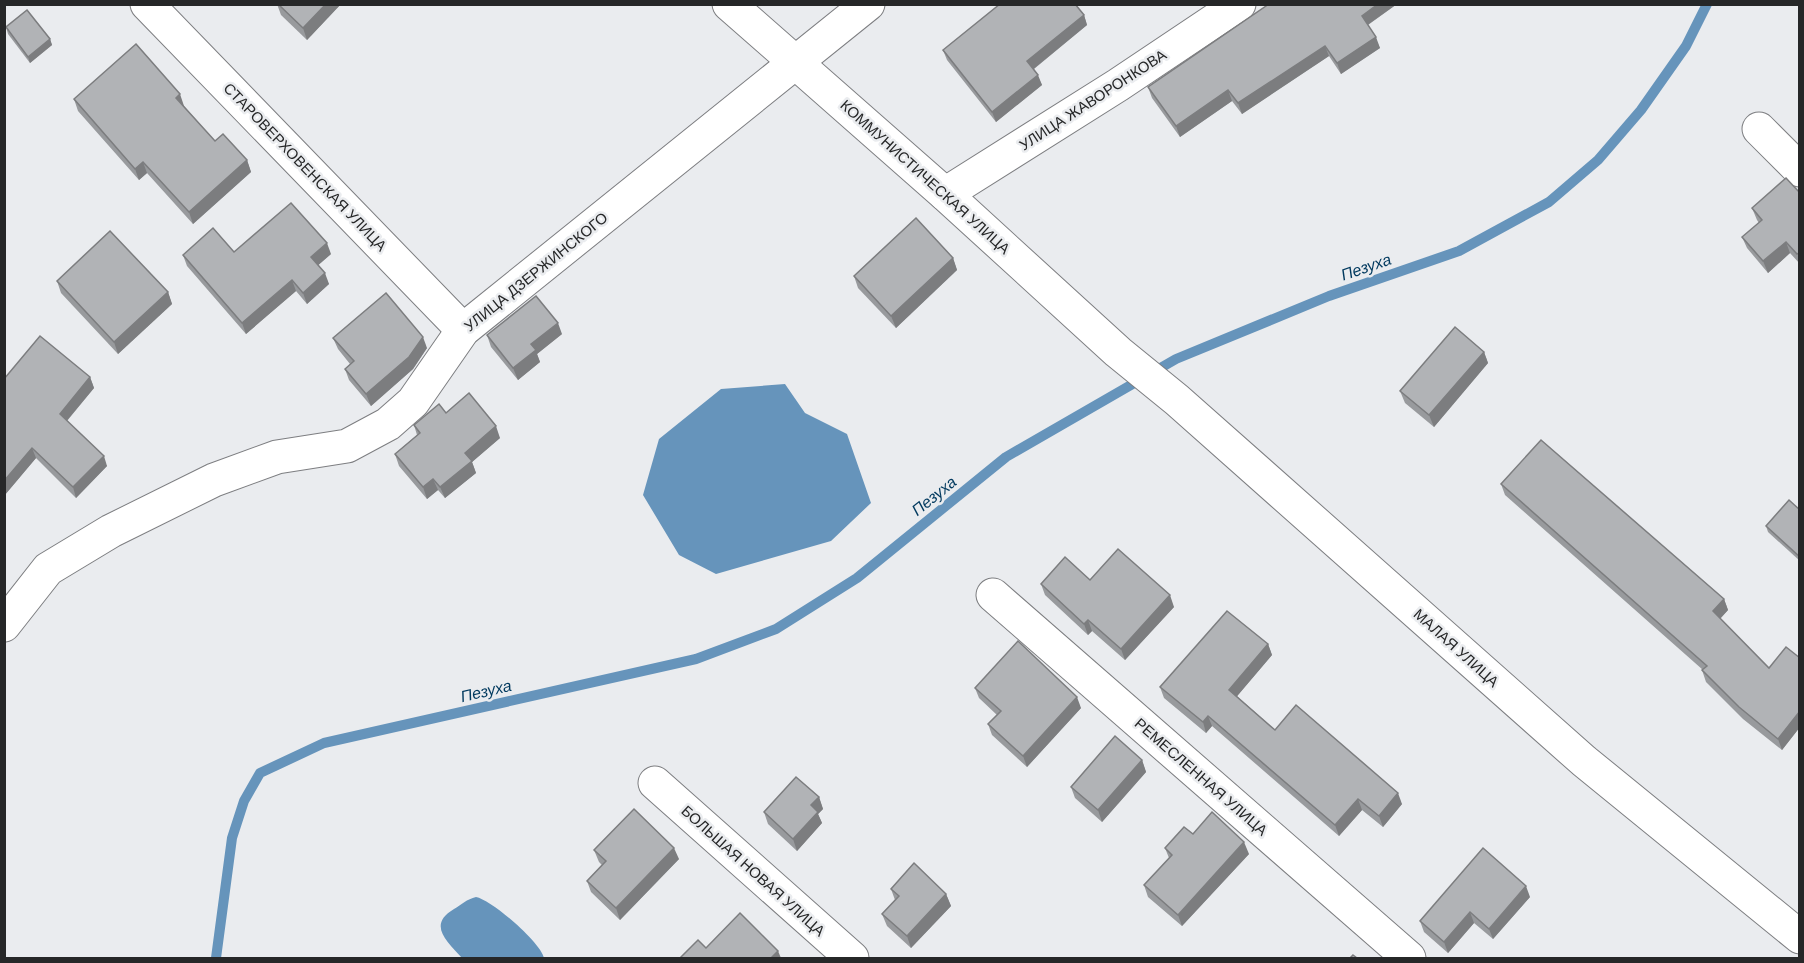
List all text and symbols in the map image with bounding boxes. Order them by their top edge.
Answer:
street label: УЛИЦА ЖАВОРОНКОВА [1016,45,1170,155]
street label: СТАРОВЕРХОВЕНСКАЯ УЛИЦА [219,78,391,256]
street label: КОММУНИСТИЧЕСКАЯ УЛИЦА [836,95,1014,259]
street label: УЛИЦА ДЗЕРЖИНСКОГО [460,208,612,336]
water label: Пезуха [1338,249,1394,285]
water label: Пезуха [907,471,961,521]
street label: МАЛАЯ УЛИЦА [1409,604,1503,692]
water label: Пезуха [458,675,514,707]
street label: РЕМЕСЛЕННАЯ УЛИЦА [1130,714,1272,840]
street label: БОЛЬШАЯ НОВАЯ УЛИЦА [677,801,829,941]

